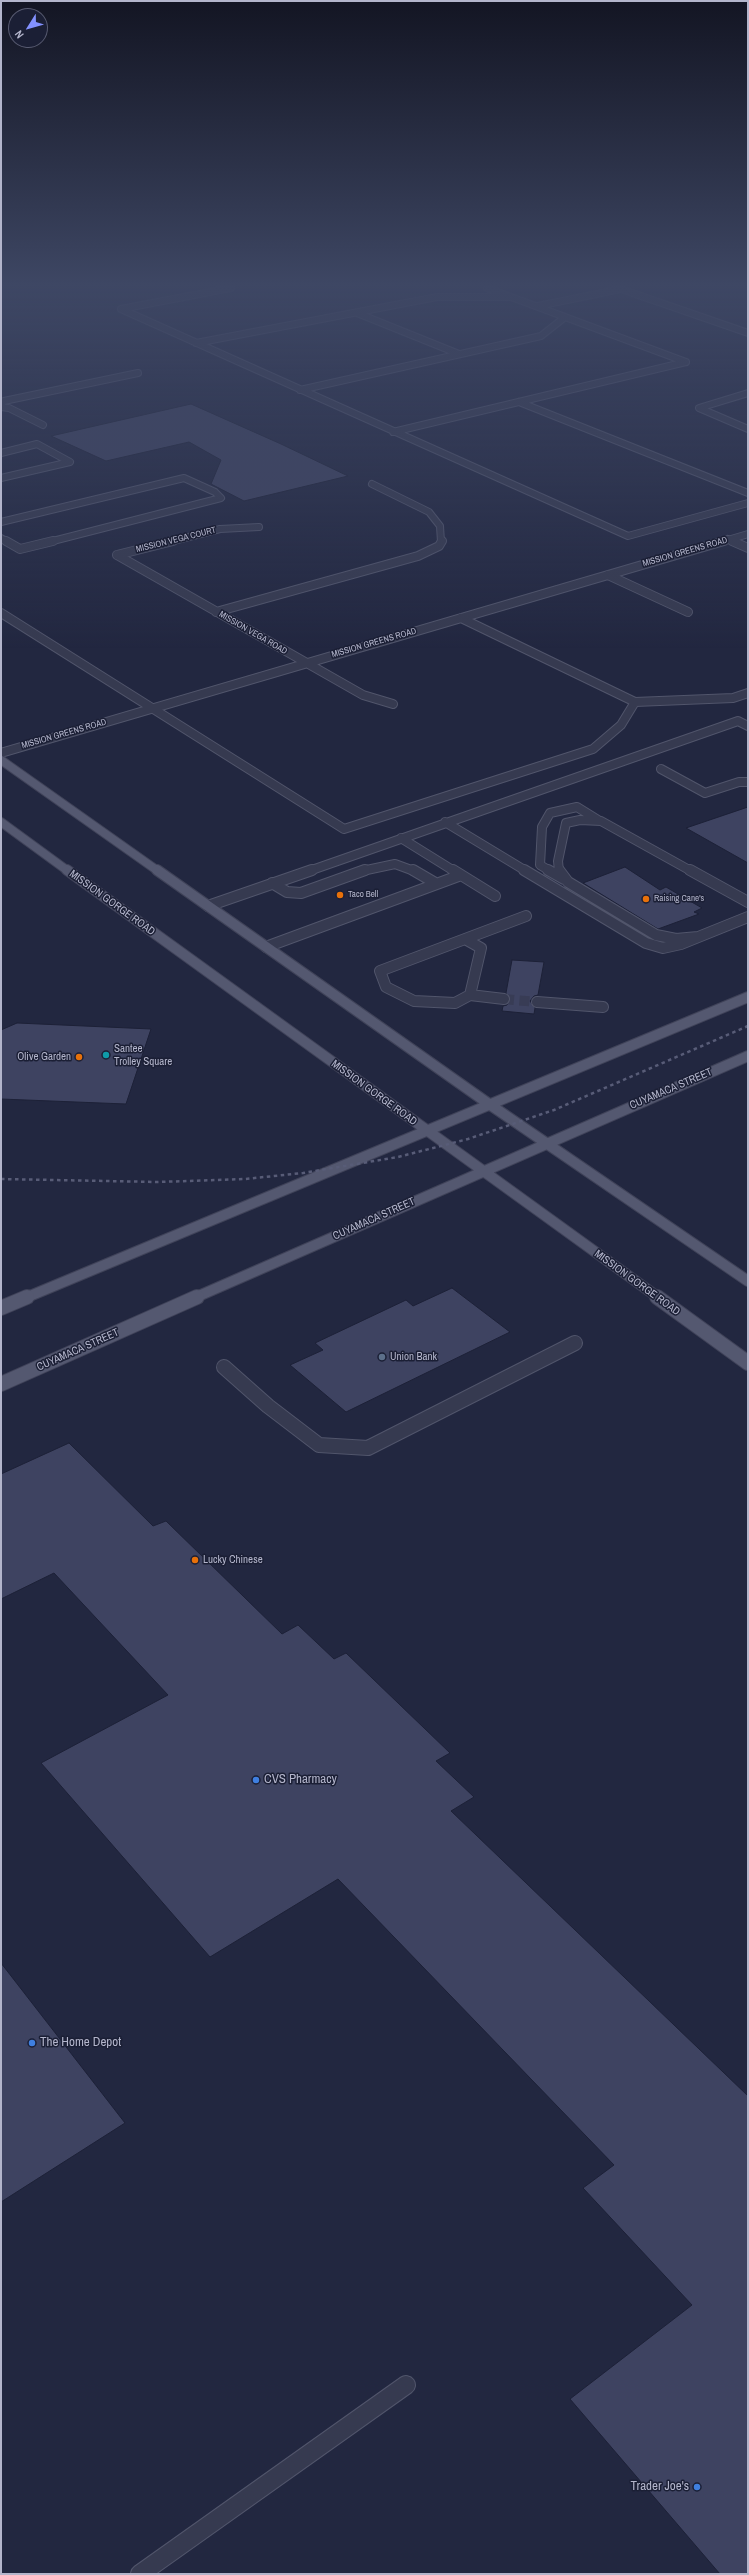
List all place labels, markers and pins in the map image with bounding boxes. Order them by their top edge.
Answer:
marker: Taco Bell [335,890,345,900]
place label: Taco Bell [348,890,378,900]
marker: Raising Cane's [641,894,651,904]
place label: Raising Cane's [654,894,704,904]
place label: Santee Trolley Square [114,1042,172,1068]
place label: Olive Garden [17,1050,71,1064]
marker: Santee Trolley Square [101,1050,111,1060]
marker: Olive Garden [74,1052,84,1062]
place label: Union Bank [390,1350,437,1364]
marker: Union Bank [377,1352,387,1362]
place label: Lucky Chinese [203,1553,263,1567]
marker: Lucky Chinese [190,1555,200,1565]
place label: CVS Pharmacy [264,1772,337,1788]
marker: CVS Pharmacy [251,1775,261,1785]
place label: The Home Depot [40,2035,121,2051]
marker: The Home Depot [27,2038,37,2048]
place label: Trader Joe's [630,2479,689,2495]
marker: Trader Joe's [692,2482,702,2492]

